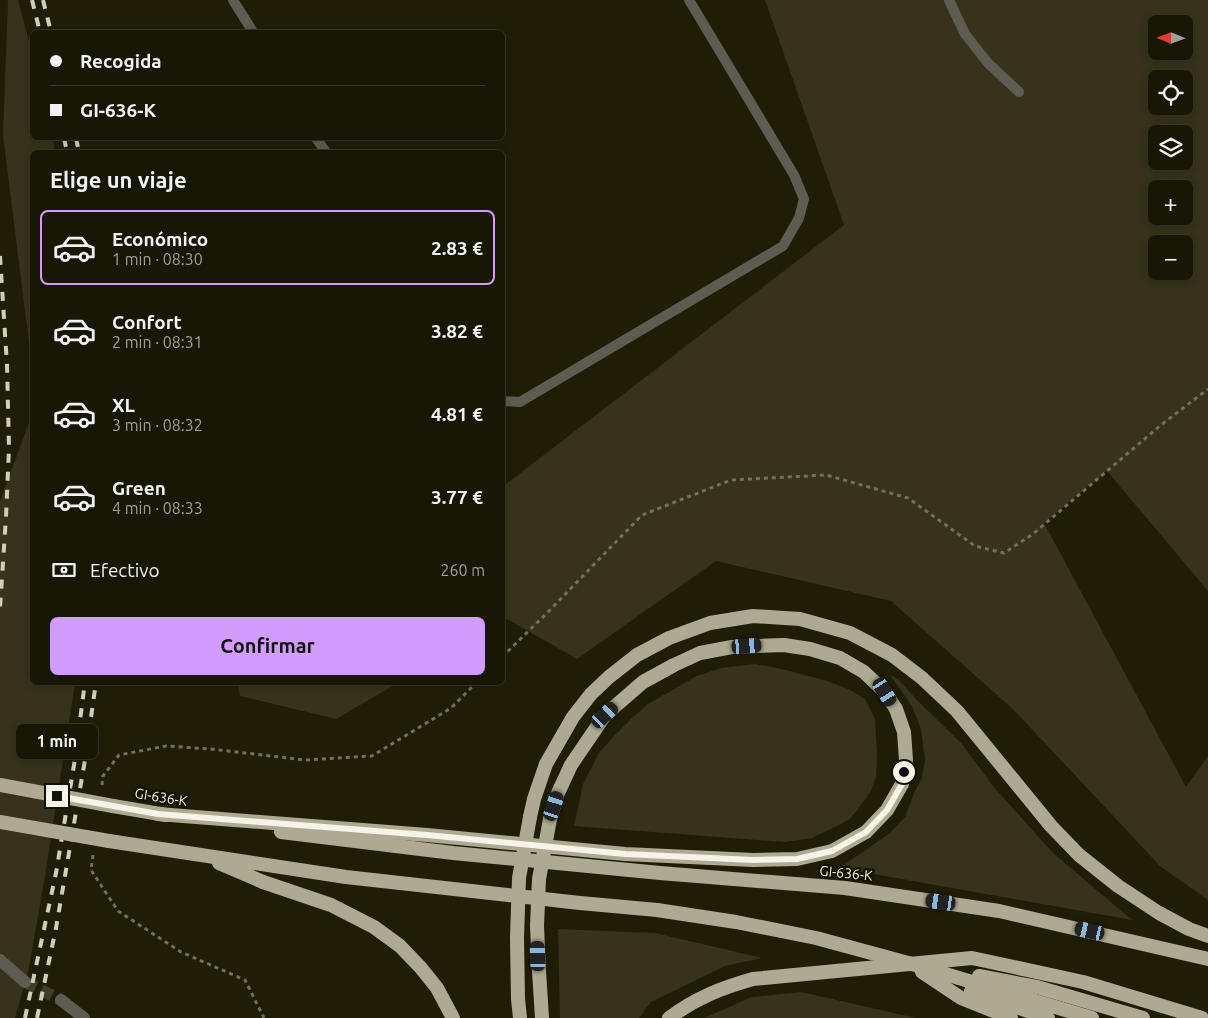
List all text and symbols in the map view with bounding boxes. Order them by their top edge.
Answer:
north arrow [1148,15,1192,60]
map controls [1148,15,1193,280]
text: Recogida [80,50,162,72]
button: locate [1148,70,1193,115]
text: GI-636-K [80,99,156,121]
button: layers [1148,125,1193,170]
text: Elige un viaje [50,167,187,192]
button: + [1148,180,1193,225]
icon: car [52,225,97,270]
text: Económico [112,228,208,250]
button: − [1148,235,1193,280]
text: 2.83 € [431,237,483,259]
text: 1 min · 08:30 [112,250,203,268]
icon: car [52,308,97,353]
text: Confort [112,311,182,333]
text: 3.82 € [431,320,483,342]
text: 2 min · 08:31 [112,333,203,351]
icon: car [52,391,97,436]
text: XL [112,394,135,416]
text: 4.81 € [431,403,483,425]
text: 3 min · 08:32 [112,416,203,434]
icon: car [52,474,97,519]
text: Green [112,477,166,499]
text: 3.77 € [431,486,483,508]
text: 4 min · 08:33 [112,499,203,517]
icon: cash [50,556,78,584]
text: Efectivo [90,559,160,581]
text: 260 m [440,561,485,579]
button: Confirmar [50,617,485,675]
car [731,637,762,655]
car [870,675,899,709]
car [588,699,621,731]
callout: 1 min [16,724,98,758]
text: 1 min [37,732,77,750]
route start [893,761,915,783]
route end [46,785,68,807]
street label: GI-636-K [133,785,189,809]
car [542,789,565,823]
street label: GI-636-K [819,862,874,884]
car [925,892,956,912]
car [1073,920,1106,942]
car [529,941,546,971]

